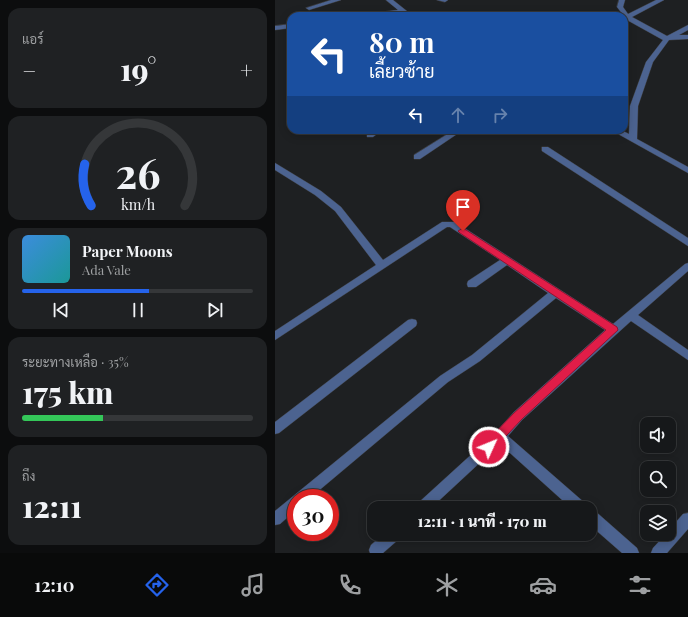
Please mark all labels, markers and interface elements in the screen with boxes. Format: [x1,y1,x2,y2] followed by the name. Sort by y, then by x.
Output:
[369,23,435,60] text: 80 m
[303,28,355,80] icon: left
[22,30,43,47] text: แอร์
[120,49,156,89] text: 19°
[22,55,36,85] text: −
[240,55,253,85] text: +
[369,59,435,83] text: เลี้ยวซ้าย
[405,104,427,126] icon: left
[447,104,469,126] icon: ahead
[489,104,511,126] icon: right
[115,144,160,199] text: 26
[446,190,480,231] pin
[120,195,155,214] text: km/h
[452,196,474,218] icon: arrive
[82,241,173,261] text: Paper Moons
[82,261,131,278] text: Ada Vale
[50,299,72,321] icon: previous
[127,299,149,321] icon: pause
[204,299,226,321] icon: next
[22,353,129,370] text: ระยะทางเหลือ · 35%
[22,372,113,412] text: 175 km
[640,417,676,541] map controls
[640,417,676,453] button: sound
[468,426,510,468] position arrow
[640,461,676,497] button: search
[22,467,35,484] text: ถึง
[22,486,82,526] text: 12:11
[287,489,339,541] speed limit sign: 30
[640,505,676,541] button: layers
[417,511,547,531] text: 12:11 · 1 นาที · 170 m
[143,571,171,599] icon: directions
[239,571,267,599] icon: music
[336,571,364,599] icon: phone
[433,571,461,599] icon: climate
[529,571,557,599] icon: car
[626,571,654,599] icon: filters
[34,573,74,597] text: 12:10

